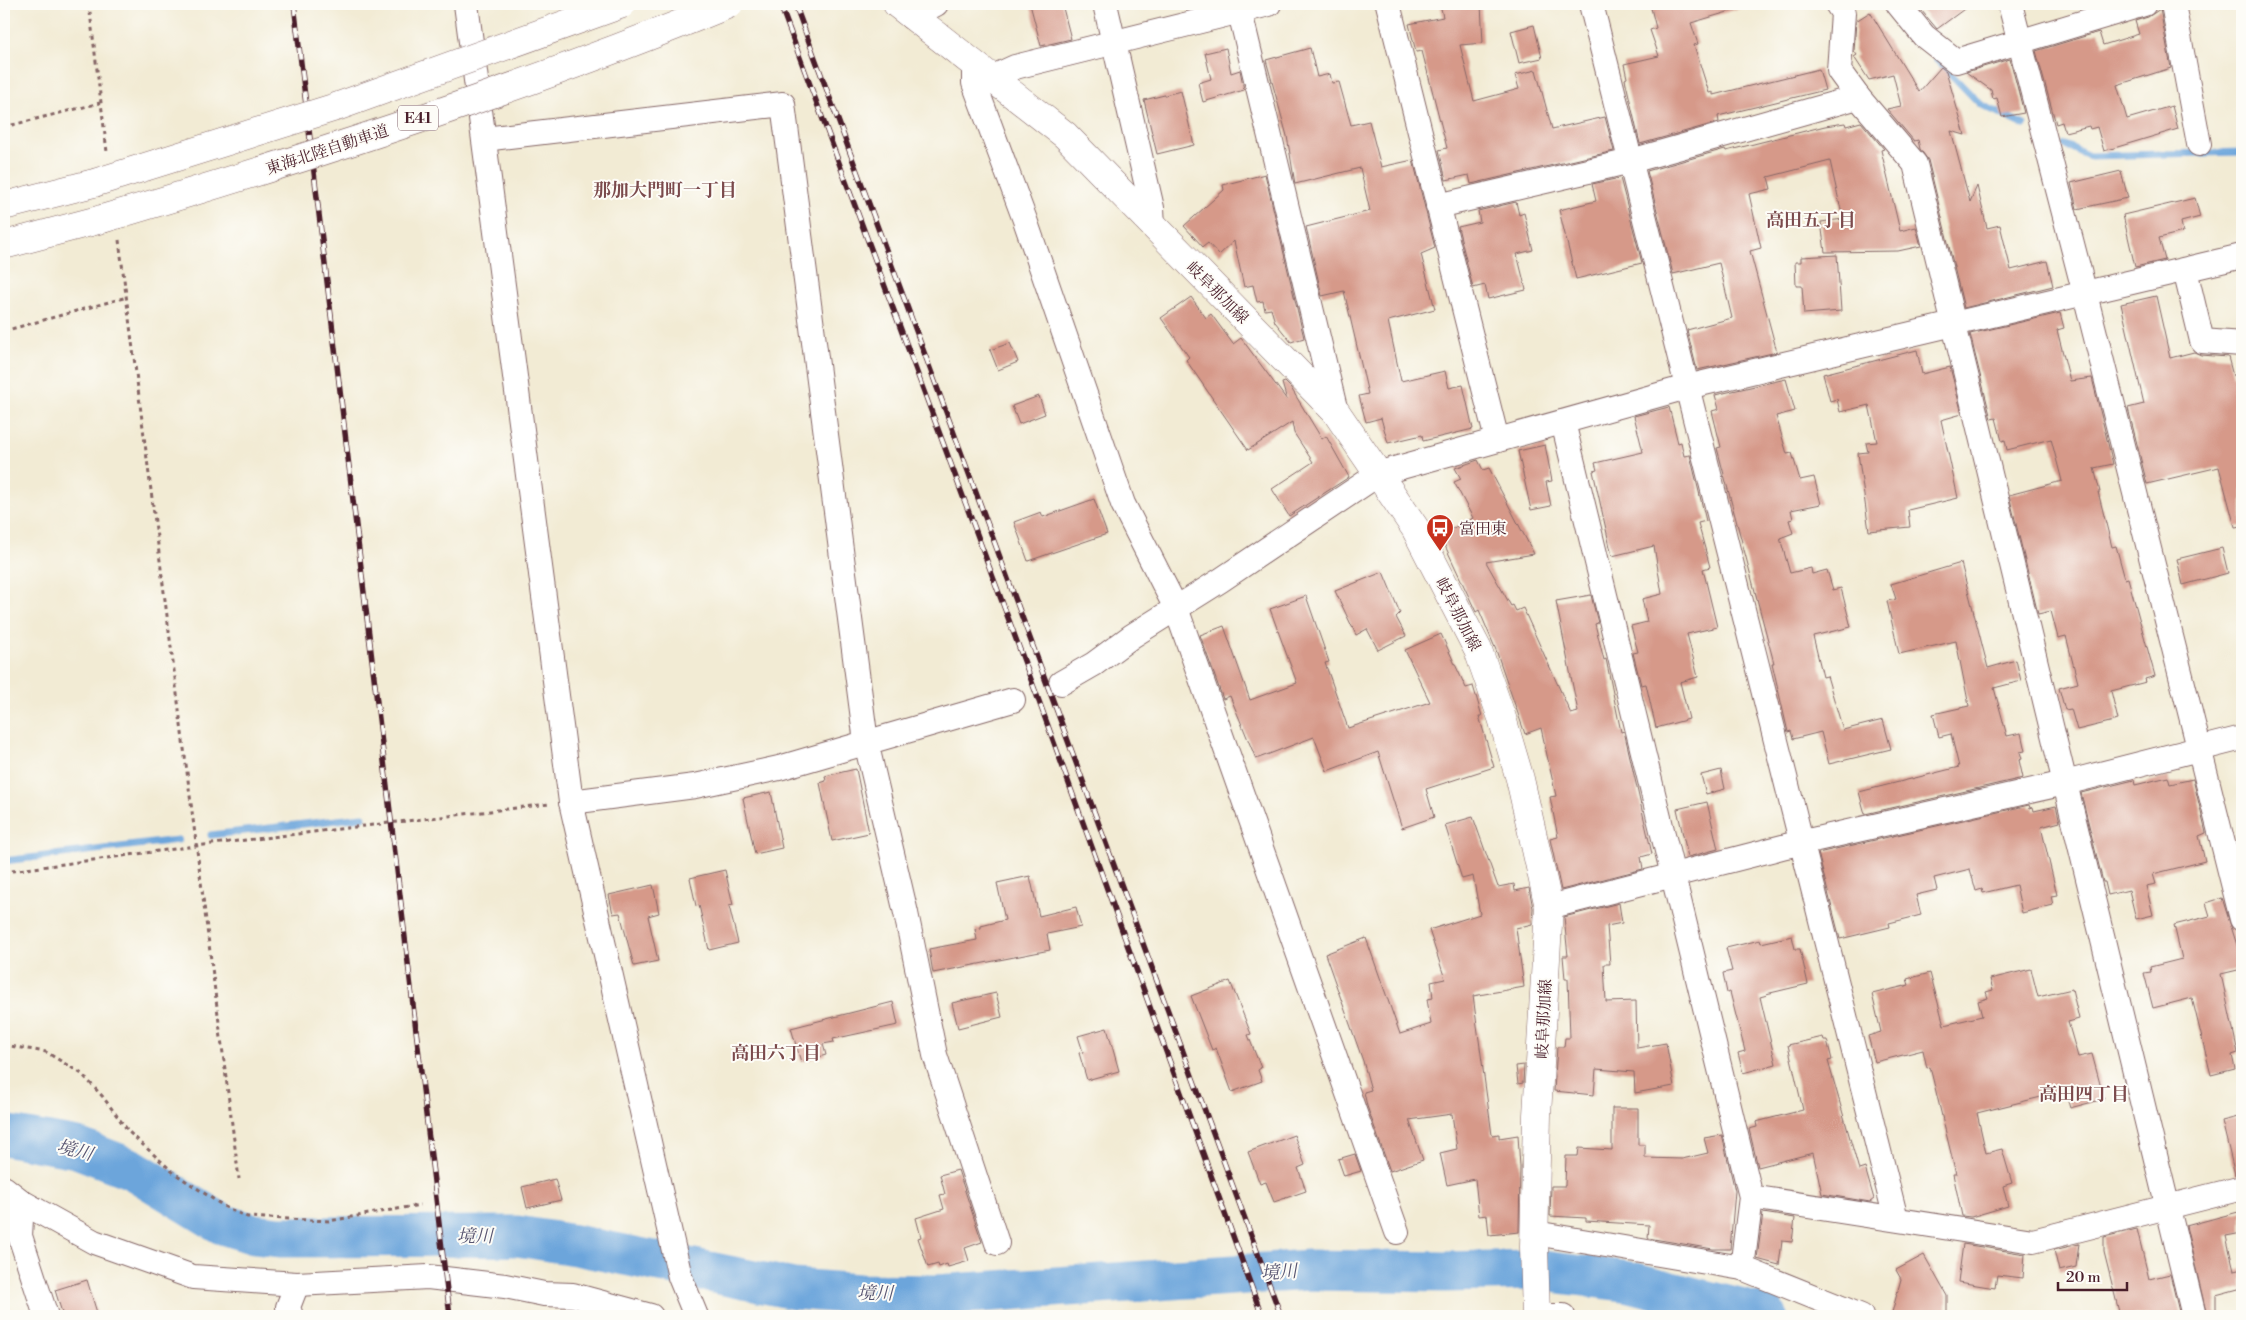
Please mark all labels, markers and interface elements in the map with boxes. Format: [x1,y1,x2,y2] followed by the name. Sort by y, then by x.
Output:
[398,106,438,130] road number: E41
[263,121,391,179] street label: 東海北陸自動車道
[593,179,737,202] district label: 那加大門町一丁目
[1766,209,1856,232] district label: 高田五丁目
[1182,257,1253,328] street label: 岐阜那加線
[1425,513,1455,552] bus stop icon: 富田東
[1459,519,1507,539] place label: 富田東
[1431,574,1485,655] street label: 岐阜那加線
[1532,979,1556,1060] street label: 岐阜那加線
[731,1042,821,1065] district label: 高田六丁目
[2039,1083,2129,1106] district label: 高田四丁目
[55,1135,97,1167] water label: 境川
[457,1225,495,1248] water label: 境川
[1260,1260,1300,1285] water label: 境川
[2058,1260,2127,1292] scale bar
[2066,1268,2101,1287] text: 20 m
[857,1282,895,1305] water label: 境川

